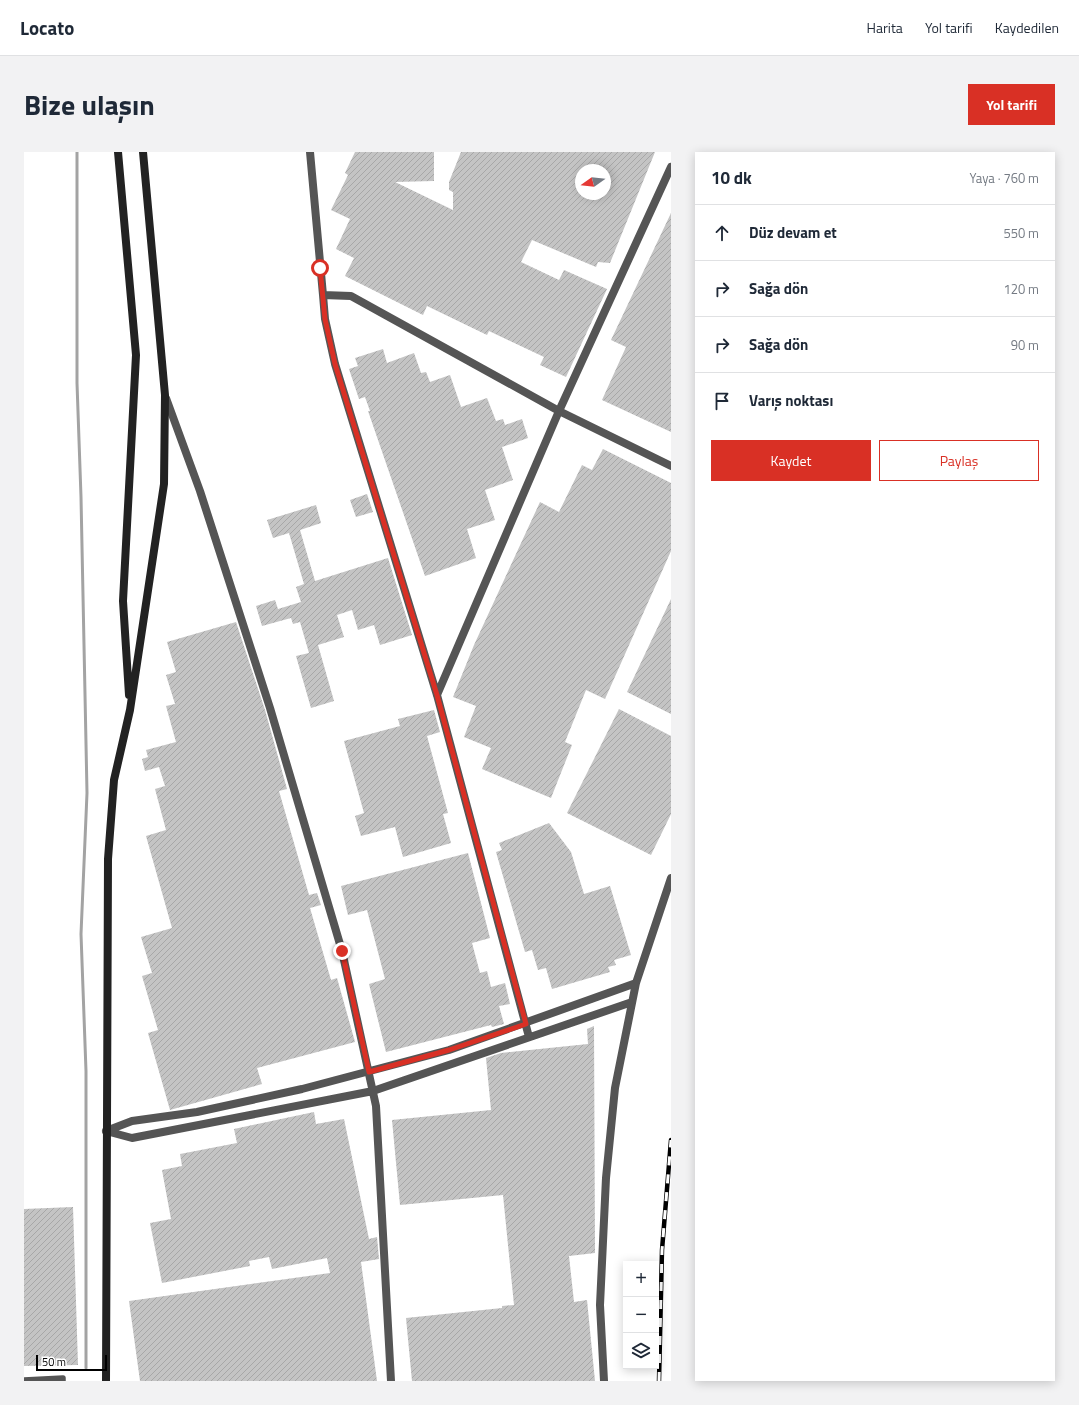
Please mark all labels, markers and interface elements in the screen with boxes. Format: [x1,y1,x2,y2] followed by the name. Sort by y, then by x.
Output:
[20,13,74,42] text: Locato
[867,17,903,38] text: Harita
[925,17,973,38] text: Yol tarifi
[995,17,1059,38] text: Kaydedilen
[24,83,155,126] text: Bize ulaşın
[968,84,1055,125] button: Yol tarifi
[575,164,611,200] north arrow
[711,165,752,191] text: 10 dk
[970,168,1039,188] text: Yaya · 760 m
[749,221,837,244] text: Düz devam et
[711,222,733,244] icon: ahead
[1003,223,1039,243] text: 550 m
[311,259,329,277] route start
[749,277,808,300] text: Sağa dön
[711,278,733,300] icon: right
[1003,279,1039,299] text: 120 m
[749,333,808,356] text: Sağa dön
[711,334,733,356] icon: right
[1011,335,1039,355] text: 90 m
[749,389,833,412] text: Varış noktası
[711,390,733,412] icon: arrive
[711,440,871,481] button: Kaydet
[879,440,1039,481] button: Paylaş
[333,942,351,960] route end
[623,1261,659,1369] map controls
[623,1261,659,1297] button: +
[623,1297,659,1333] button: −
[623,1333,659,1369] button: layers
[36,1353,107,1372] scale bar
[42,1354,66,1370] text: 50 m

